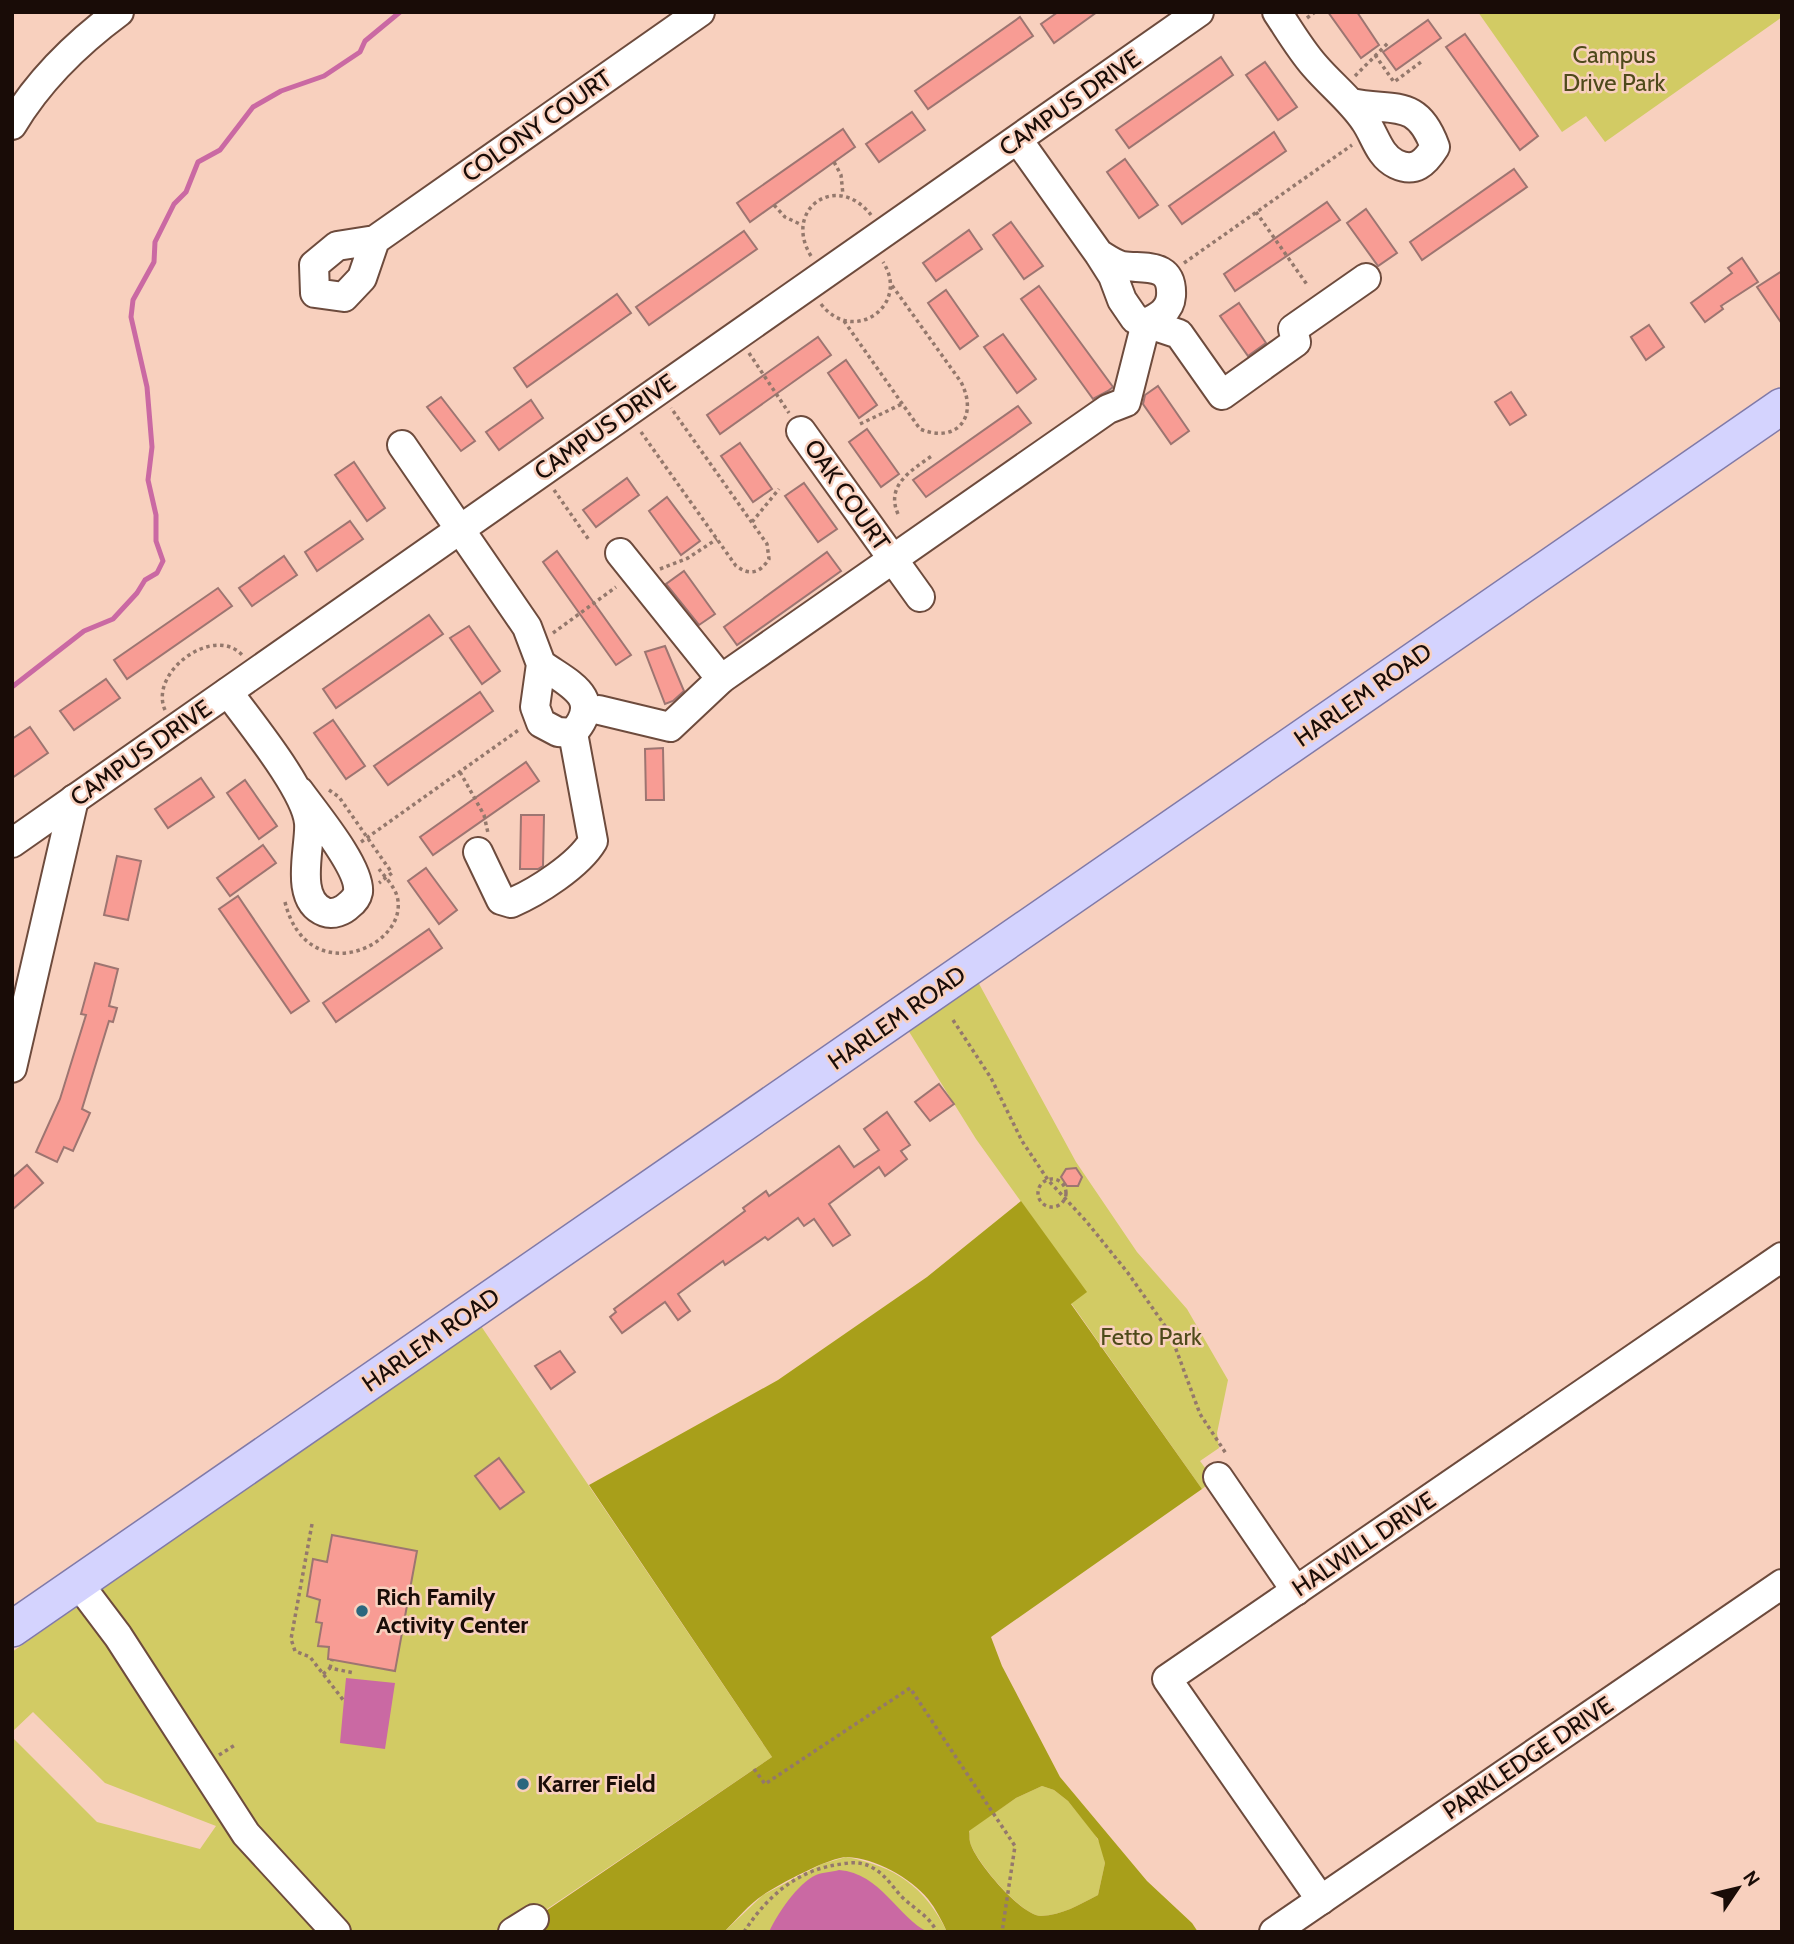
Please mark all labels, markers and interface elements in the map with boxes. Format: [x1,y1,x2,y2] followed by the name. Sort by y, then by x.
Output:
[1563,40,1665,97] park label: Campus Drive Park
[994,43,1146,162] street label: CAMPUS DRIVE
[456,63,617,188] street label: COLONY COURT
[529,367,681,486] street label: CAMPUS DRIVE
[798,433,896,556] street label: OAK COURT
[1288,636,1437,753] street label: HARLEM ROAD
[65,693,217,812] street label: CAMPUS DRIVE
[822,959,971,1076] street label: HARLEM ROAD
[356,1281,505,1398] street label: HARLEM ROAD
[1100,1322,1202,1351] park label: Fetto Park
[1286,1485,1441,1602] street label: HALWILL DRIVE
[376,1582,528,1639] place label: Rich Family Activity Center
[354,1603,370,1619] marker: Rich Family Activity Center
[1437,1690,1618,1825] street label: PARKLEDGE DRIVE
[537,1769,656,1798] place label: Karrer Field
[515,1776,531,1792] marker: Karrer Field
[1703,1853,1773,1923] north arrow
[1738,1866,1765,1891] text: N

